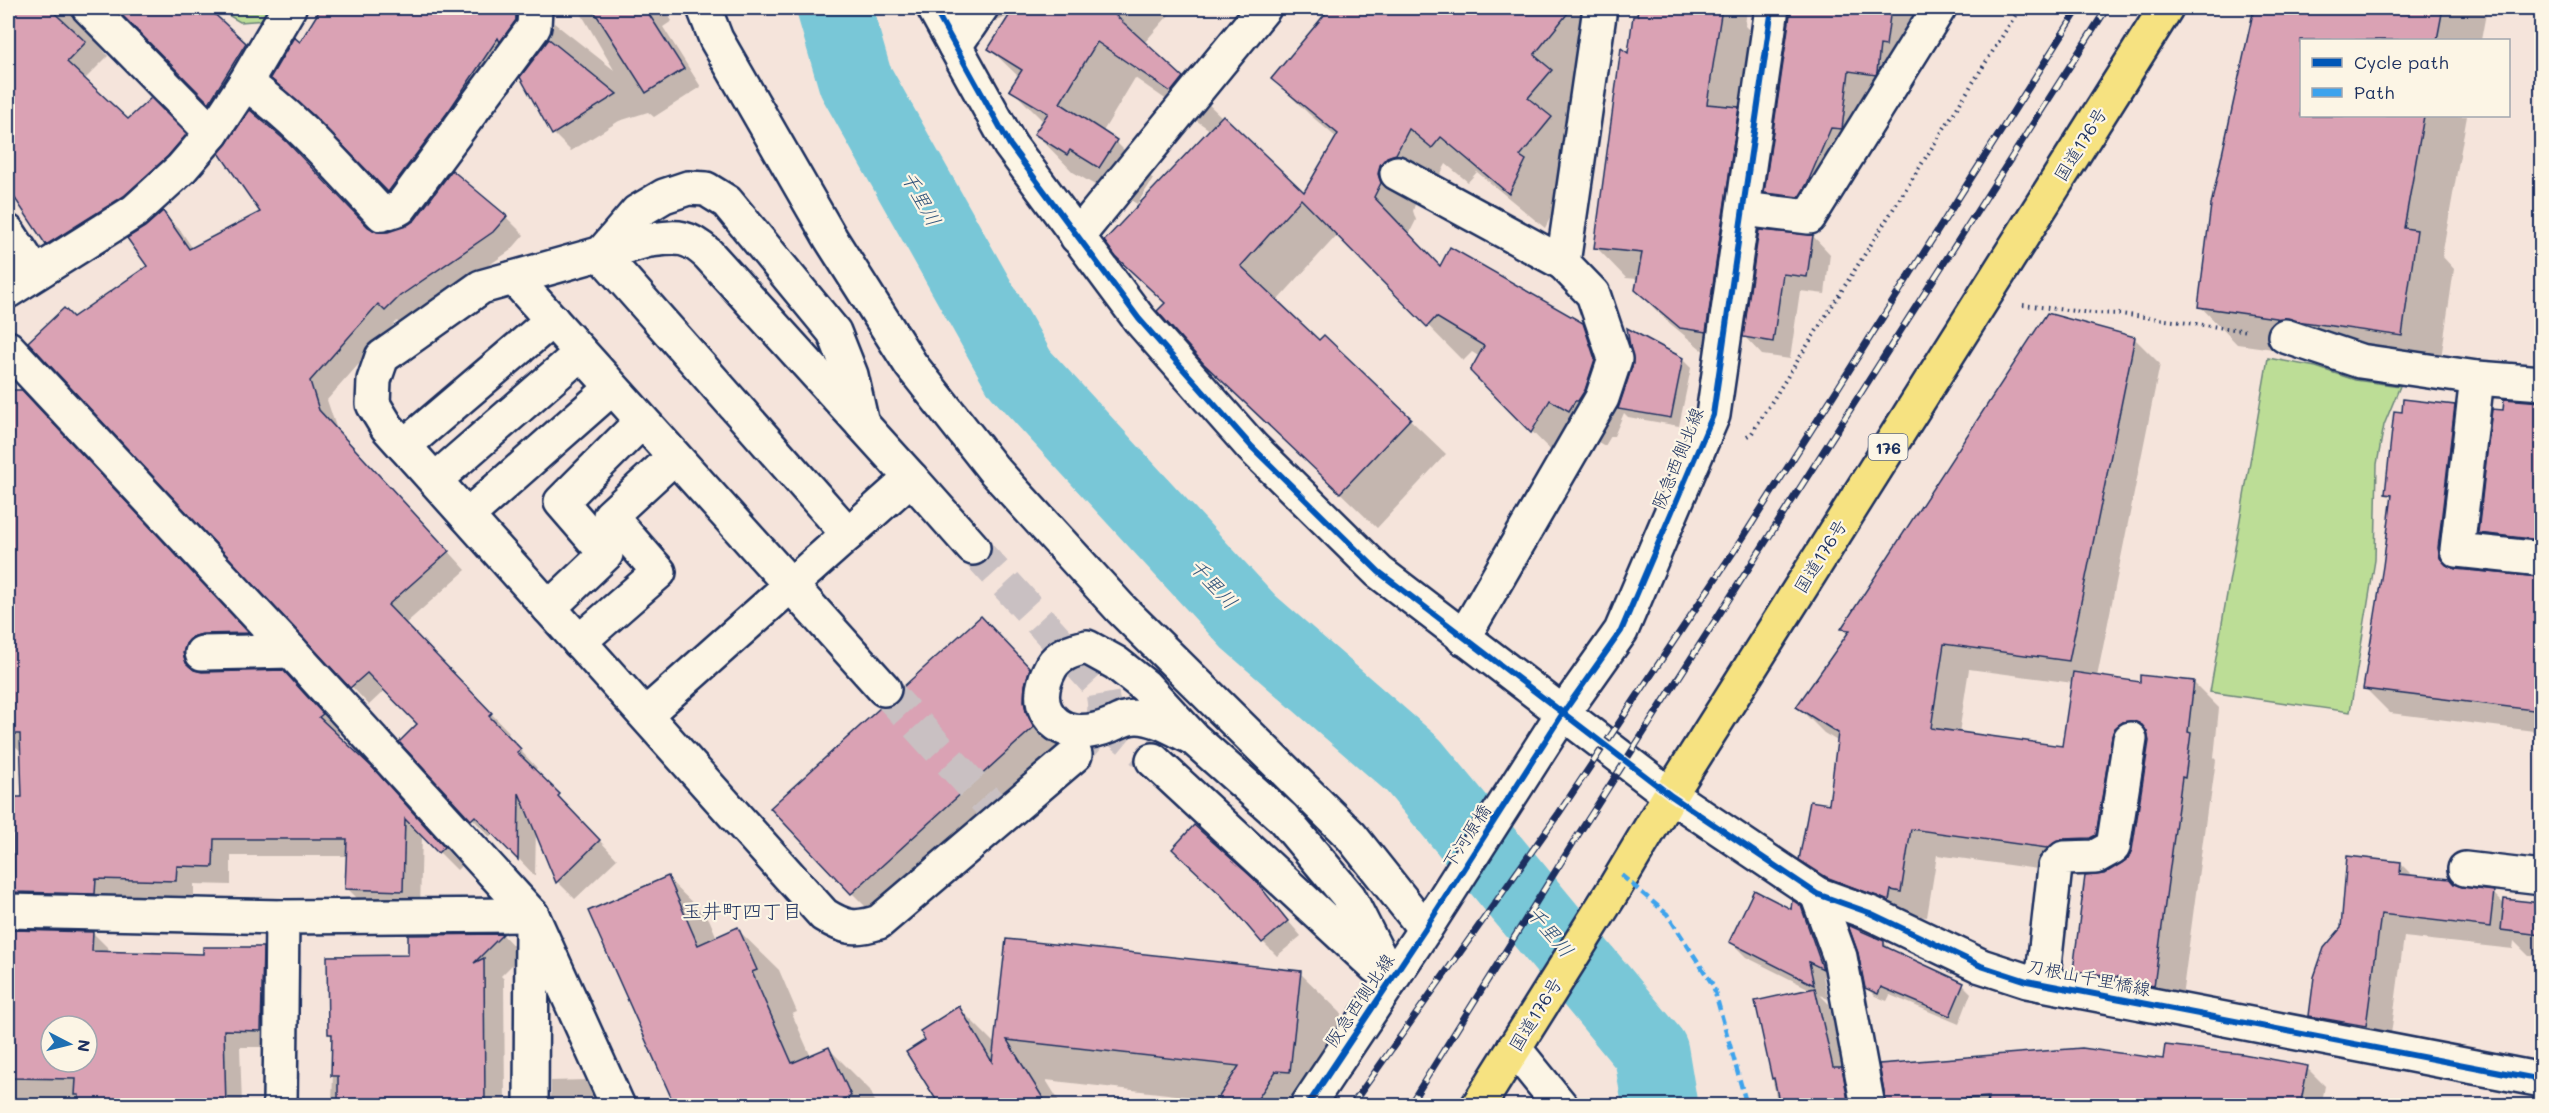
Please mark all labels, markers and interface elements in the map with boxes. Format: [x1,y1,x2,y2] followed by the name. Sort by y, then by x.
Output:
[2300,39,2510,117] legend
[2354,50,2449,74] text: Cycle path
[2354,80,2394,104] text: Path
[2048,102,2112,186] street label: 国道176号
[896,165,948,231] water label: 千里川
[1646,403,1708,513] street label: 阪急西側北線
[1868,434,1908,460] road number: 176
[1788,514,1852,598] street label: 国道176号
[1184,552,1244,614] water label: 千里川
[1436,799,1496,873] street label: 下河原橋
[682,897,802,923] district label: 玉井町四丁目
[1522,900,1580,962] water label: 千里川
[1319,949,1399,1051] street label: 阪急西側北線
[2025,953,2153,1001] street label: 刀根山千里橋線
[1503,972,1567,1056] street label: 国道176号
[39,1014,99,1074] north arrow
[73,1039,96,1053] text: N

